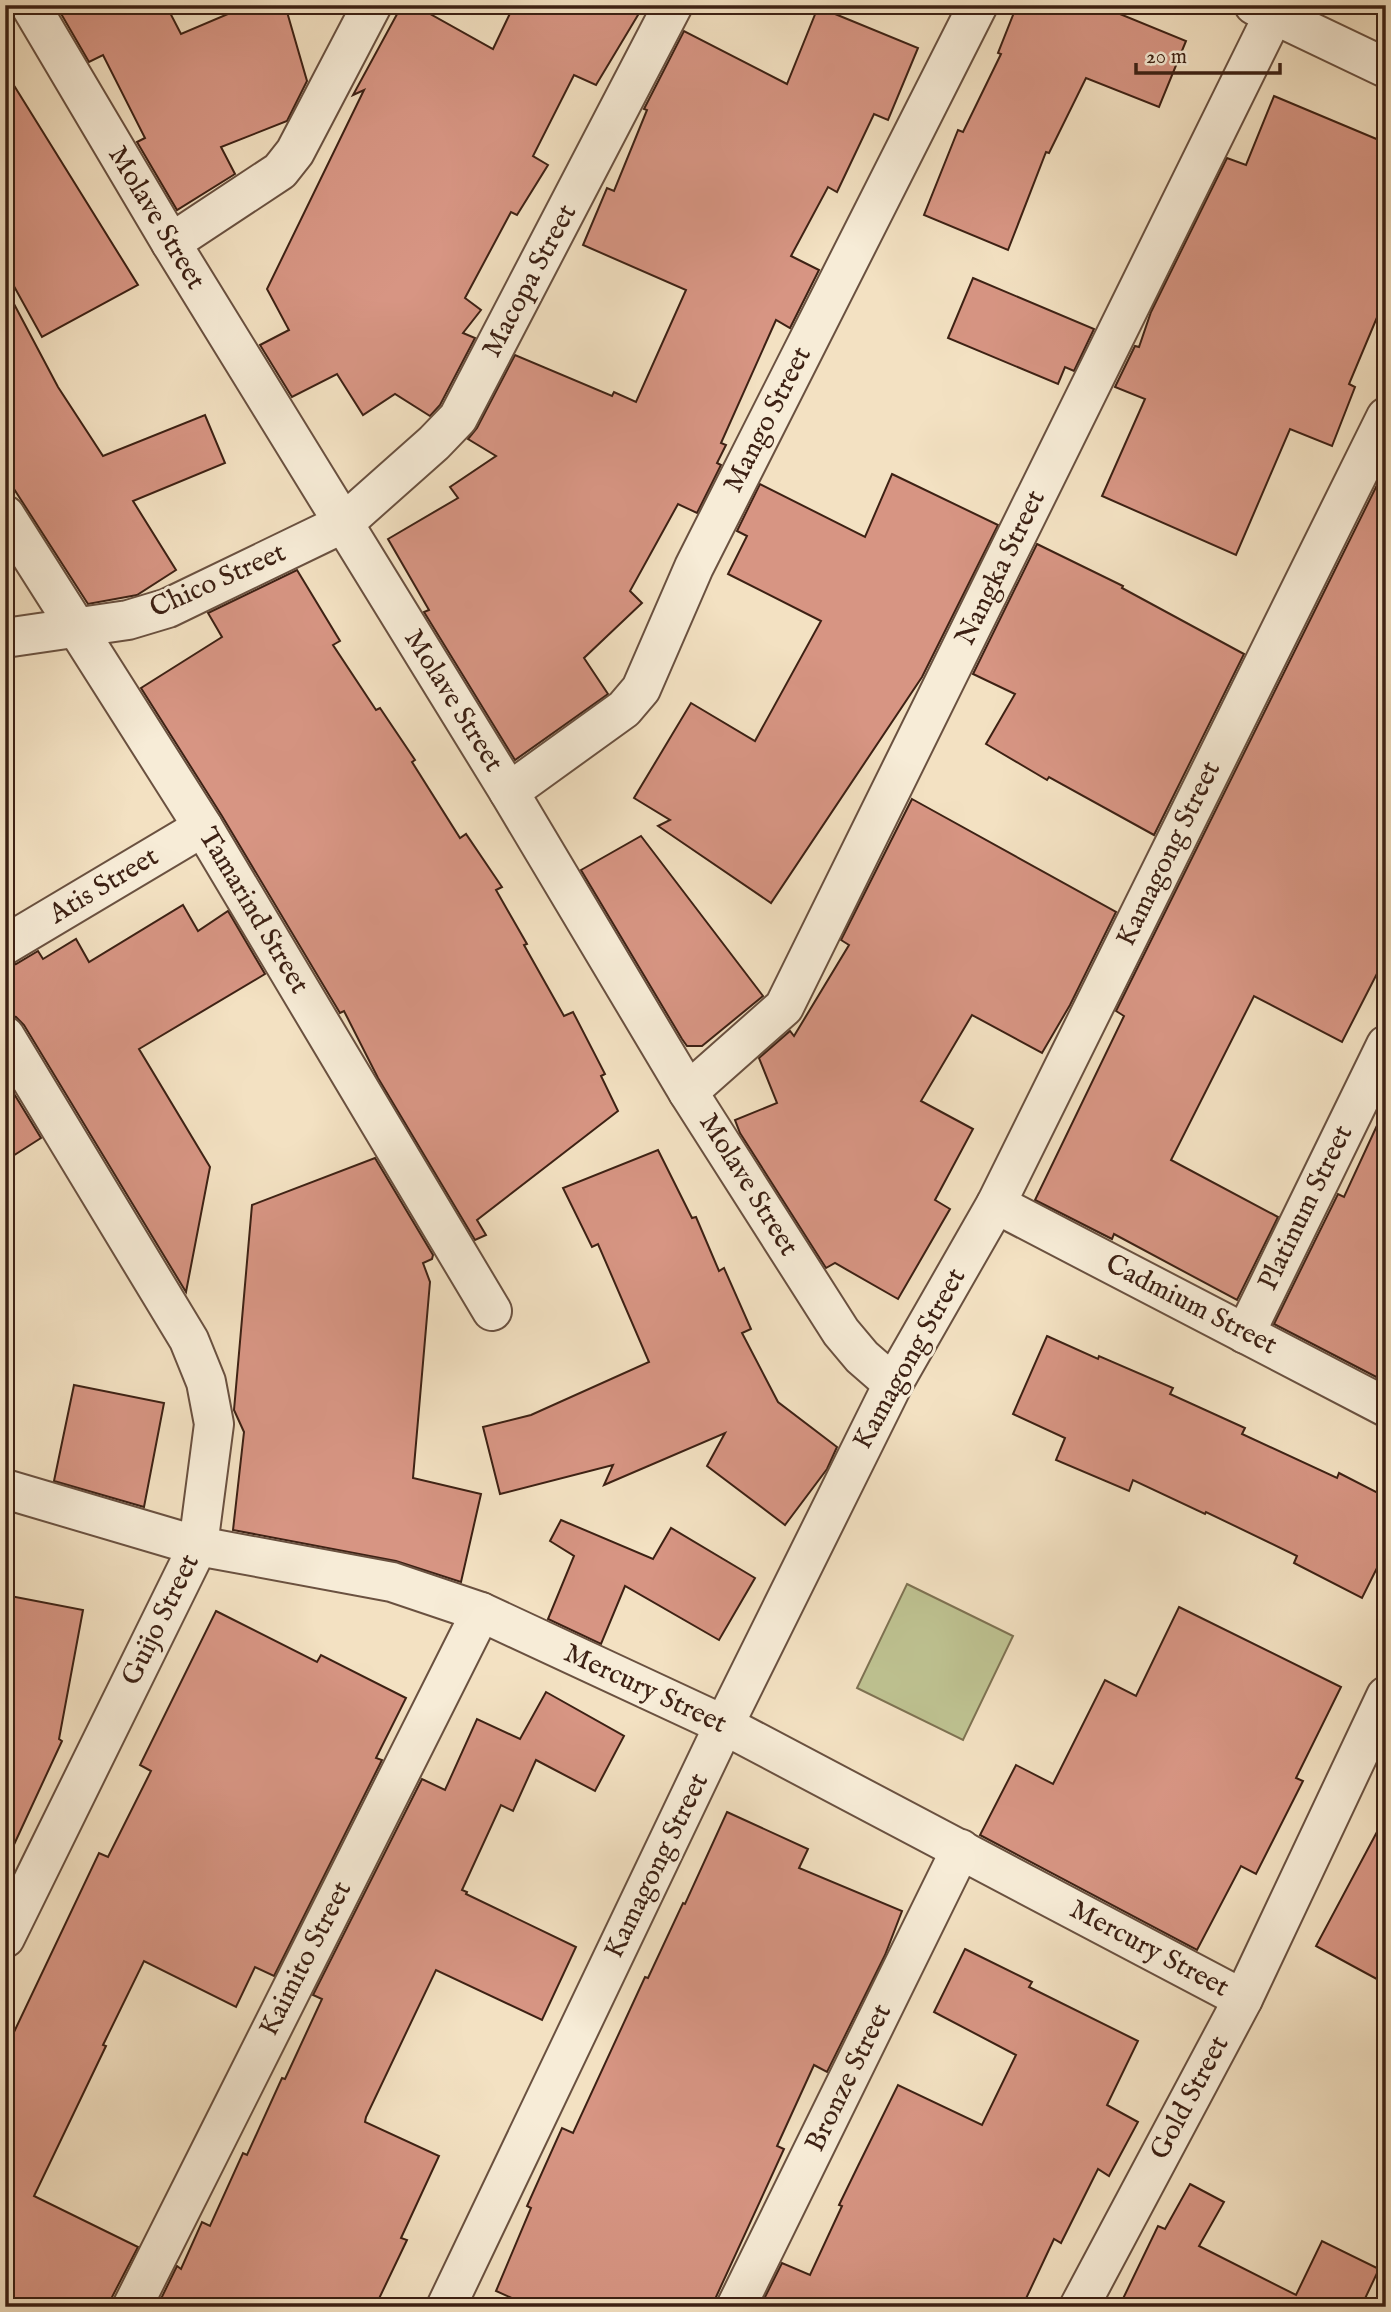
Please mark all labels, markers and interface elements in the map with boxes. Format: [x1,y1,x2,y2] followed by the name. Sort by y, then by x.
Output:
[1136,32,1279,76] scale bar
[1146,44,1187,71] text: 20 m
[99,140,213,296] street label: Molave Street
[475,198,585,364] street label: Macopa Street
[716,341,820,499] street label: Mango Street
[948,484,1054,651] street label: Nangka Street
[145,535,292,626] street label: Chico Street
[395,623,511,779] street label: Molave Street
[1109,755,1229,952] street label: Kamagong Street
[190,822,316,1001] street label: Tamarind Street
[42,840,165,933] street label: Atis Street
[690,1107,806,1263] street label: Molave Street
[1251,1119,1361,1296] street label: Platinum Street
[1099,1247,1283,1363] street label: Cadmium Street
[846,1262,974,1456] street label: Kamagong Street
[114,1548,208,1691] street label: Guijo Street
[558,1636,732,1742] street label: Mercury Street
[597,1767,717,1964] street label: Kamagong Street
[252,1875,360,2042] street label: Kaimito Street
[1063,1892,1235,2006] street label: Mercury Street
[798,1998,900,2158] street label: Bronze Street
[1143,2030,1237,2166] street label: Gold Street

